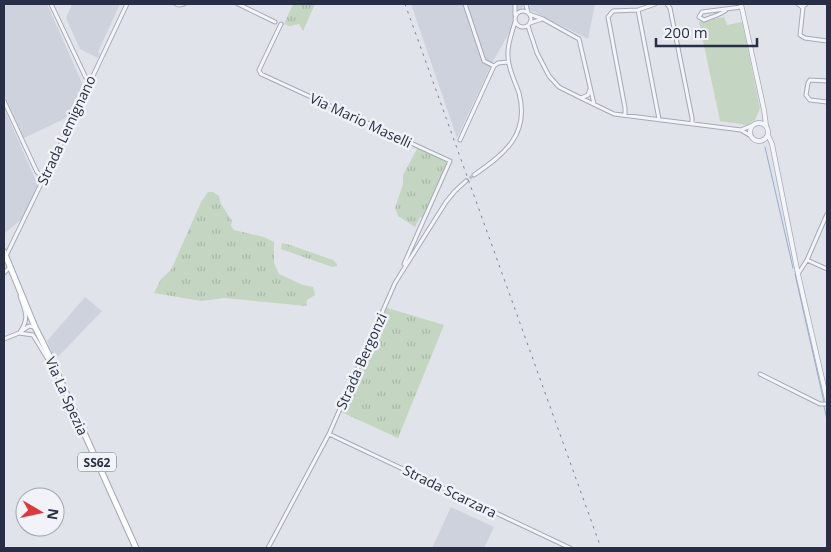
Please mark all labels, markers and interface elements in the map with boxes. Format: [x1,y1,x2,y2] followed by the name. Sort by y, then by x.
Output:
[656,15,757,47] scale bar
[664,22,708,42] text: 200 m
[32,72,100,188] street label: Strada Lemignano
[307,88,415,152] street label: Via Mario Maselli
[331,310,391,412] street label: Strada Bergonzi
[41,354,93,438] street label: Via La Spezia
[78,452,116,472] road number: SS62
[400,460,500,522] street label: Strada Scarzara
[15,487,65,537] north arrow
[43,507,64,521] text: N

